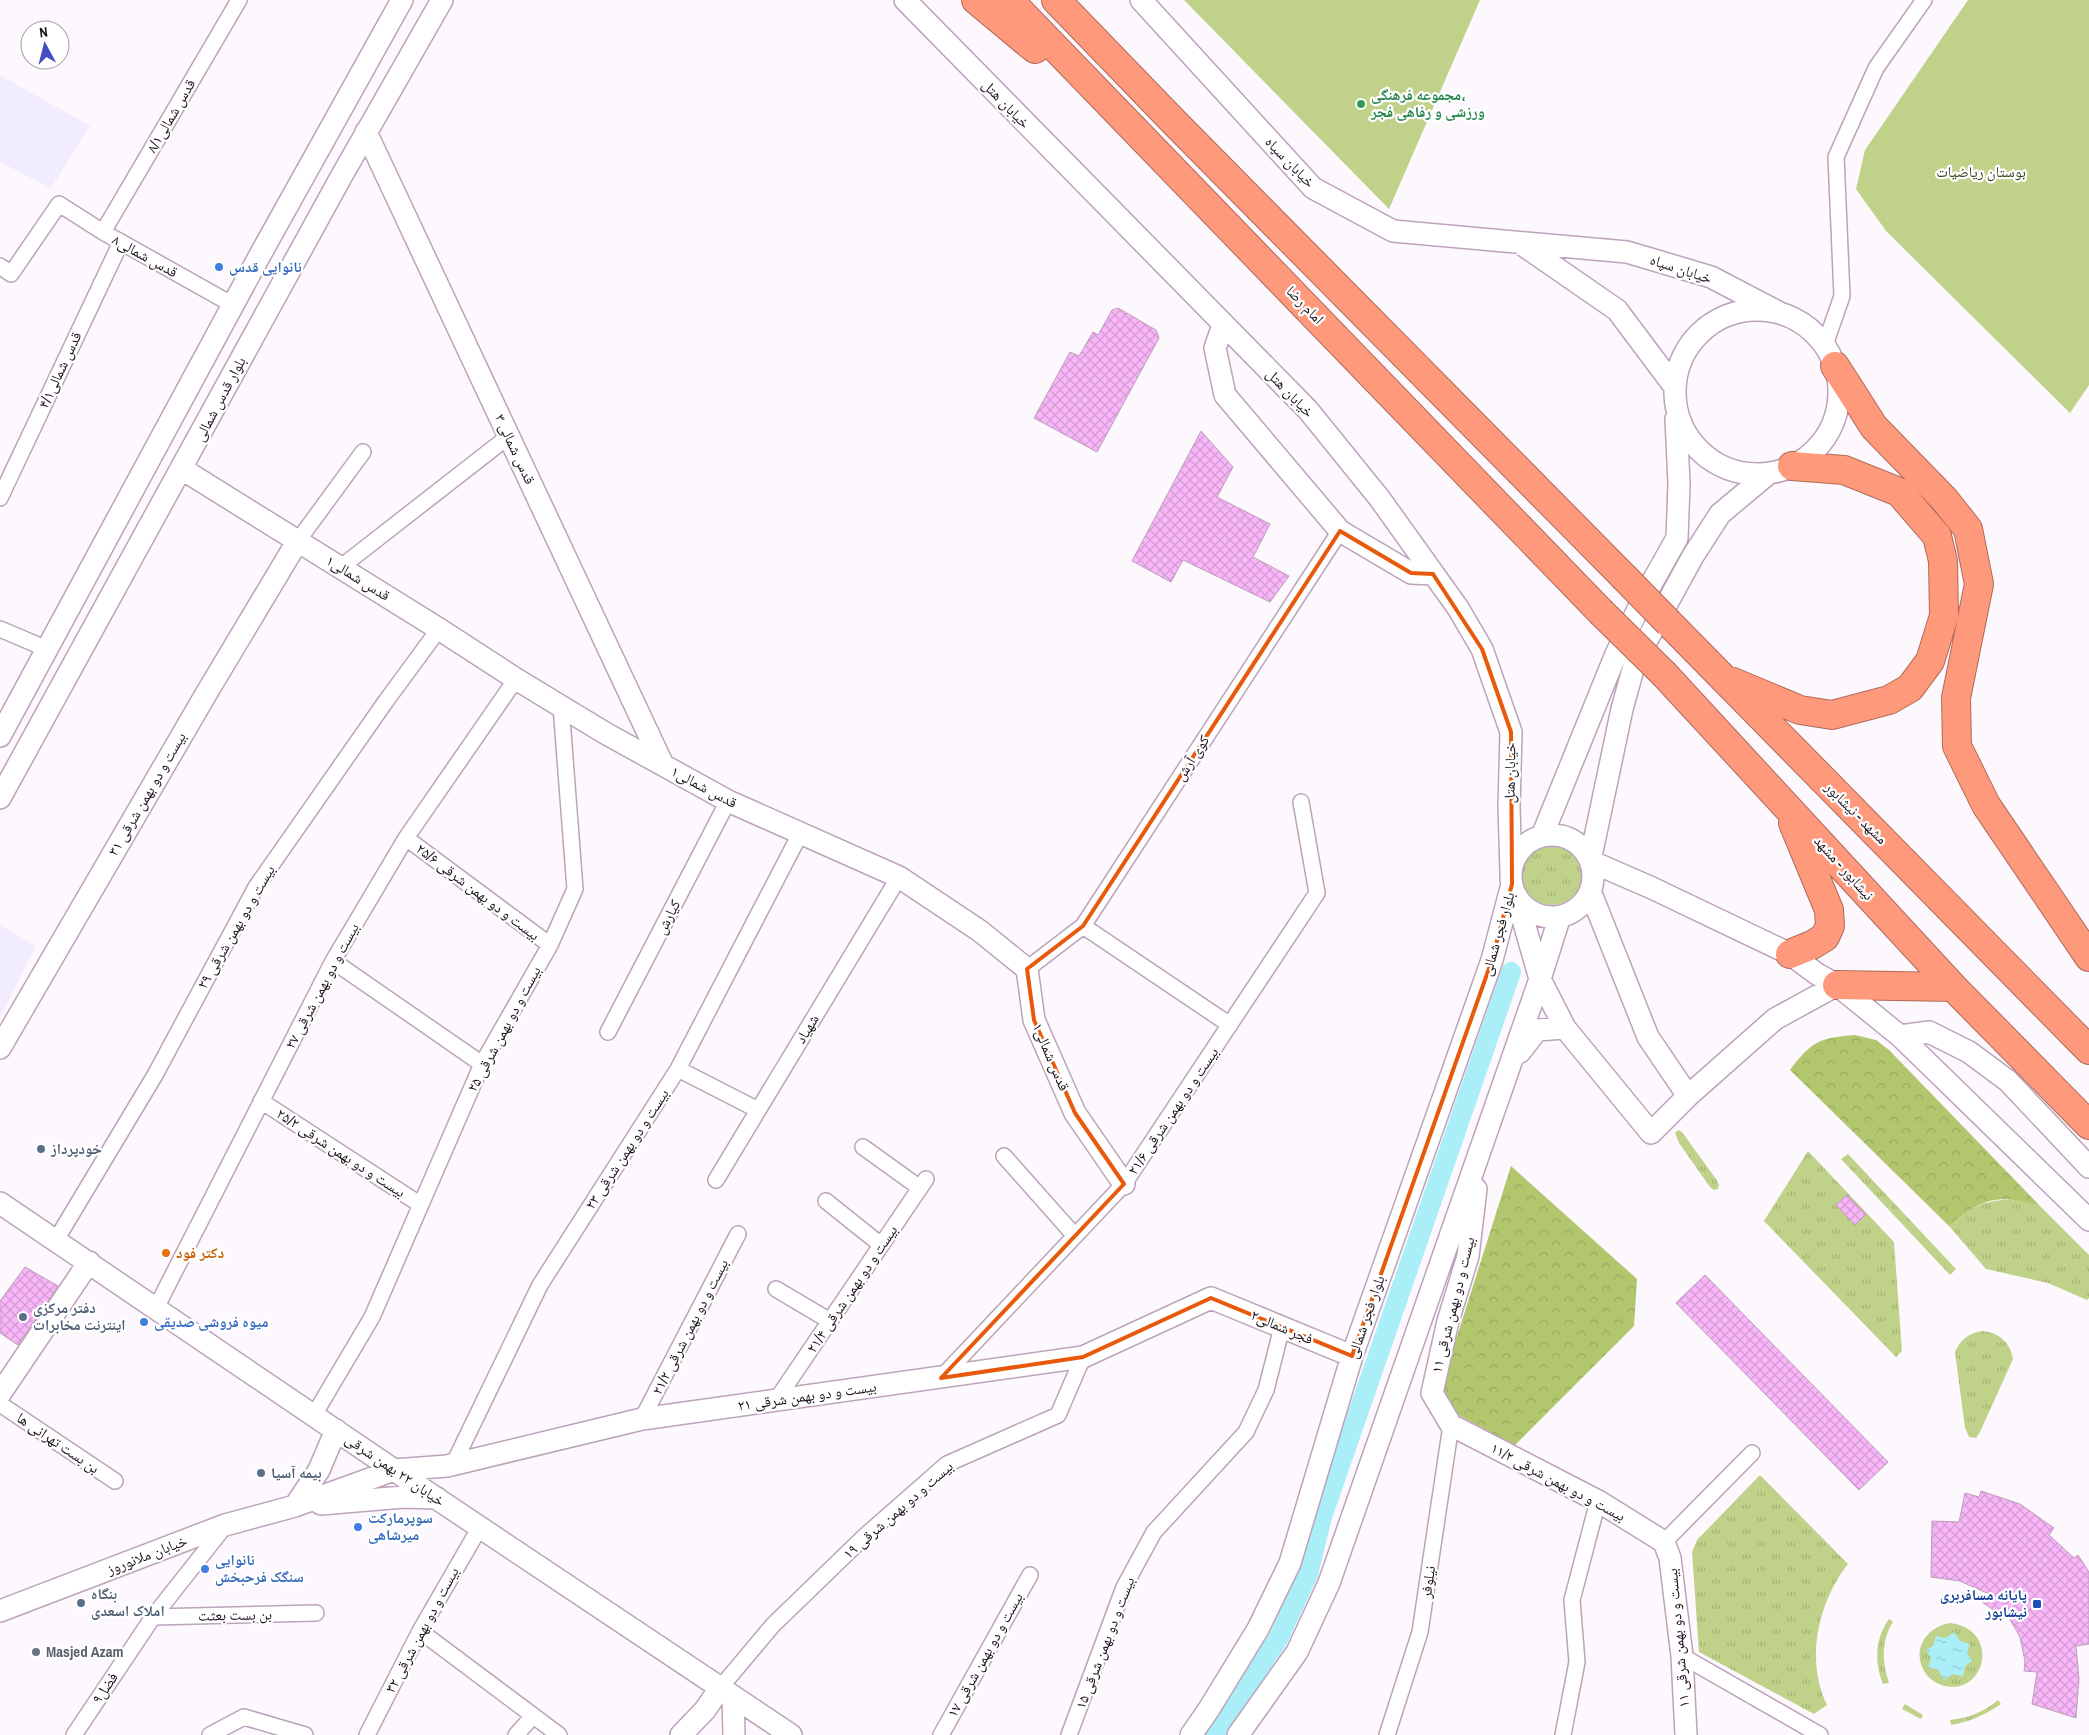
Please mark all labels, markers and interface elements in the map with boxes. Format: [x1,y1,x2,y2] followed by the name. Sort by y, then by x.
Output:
[20,20,70,70] north arrow
[38,23,49,42] text: N
[141,75,200,157] street label: قدس شمالی۸/۱
[978,75,1035,133] street label: خیابان هتل
[1370,84,1485,122] place label: مجموعه فرهنگی، ورزشی و رفاهی فجر
[1355,98,1367,110] marker: مجموعه فرهنگی، ورزشی و رفاهی فجر
[1261,131,1320,192] street label: خیابان سپاه
[1936,161,2026,182] park label: بوستان ریاضیات
[109,229,182,282] street label: قدس شمالی۸
[1647,249,1715,289] street label: خیابان سپاه
[229,256,302,277] place label: نانوایی قدس
[213,261,225,273] marker: نانوایی قدس
[1282,281,1329,329] street label: امام رضا
[33,328,86,412] street label: قدس شمالی۴/۱
[188,353,251,445] street label: بلوار قدس شمالی
[1262,364,1319,422] street label: خیابان هتل
[490,410,541,487] street label: قدس شمالی ۳
[322,550,394,606] street label: قدس شمالی۱
[102,728,191,860] street label: بیست و دو بهمن شرقی ۳۱
[1169,731,1214,785] street label: کوی آرش
[1498,742,1521,804] street label: خیابان هتل
[667,760,741,813] street label: قدس شمالی۱
[1820,776,1892,849] street label: مشهد - نیشابور
[1810,831,1879,905] street label: نیشابور - مشهد
[412,838,545,945] street label: بیست و دو بهمن شرقی ۲۵/۶
[191,861,280,993] street label: بیست و دو بهمن شرقی ۲۹
[1475,889,1520,978] street label: بلوار فجر شمالی
[650,896,685,938] street label: کیارش
[279,919,364,1052] street label: بیست و دو بهمن شرقی ۲۷
[461,962,546,1095] street label: بیست و دو بهمن شرقی ۲۵
[790,1010,824,1047] street label: شهیاد
[1028,1020,1075,1094] street label: قدس شمالی۱
[1122,1043,1223,1179] street label: بیست و دو بهمن شرقی ۲۱/۶
[580,1084,673,1213] street label: بیست و دو بهمن شرقی ۲۳
[273,1103,410,1202] street label: بیست و دو بهمن شرقی ۲۵/۲
[50,1138,102,1159] place label: خودپرداز
[35,1143,47,1155] marker: خودپرداز
[801,1221,902,1357] street label: بیست و دو بهمن شرقی ۲۱/۴
[1425,1234,1480,1375] street label: بیست و دو بهمن شرقی ۱۱
[176,1242,224,1263] place label: دکتر فود
[160,1247,172,1259] marker: دکتر فود
[646,1255,733,1398] street label: بیست و دو بهمن شرقی ۲۱/۲
[1341,1272,1390,1361] street label: بلوار فجر شمالی
[33,1297,126,1335] place label: دفتر مرکزی اینترنت مخابرات
[1248,1304,1317,1349] street label: فجر شمالی۲
[17,1311,29,1323] marker: دفتر مرکزی اینترنت مخابرات
[154,1311,269,1332] place label: میوه فروشی صدیقی
[138,1316,150,1328] marker: میوه فروشی صدیقی
[736,1375,878,1416] street label: بیست و دو بهمن شرقی ۲۱
[13,1407,104,1478] street label: بن بست تهرانی ها
[341,1428,450,1511] street label: خیابان ۲۲ بهمن شرقی
[1487,1437,1629,1526] street label: بیست و دو بهمن شرقی ۱۱/۲
[838,1456,957,1563] street label: بیست و دو بهمن شرقی ۱۹
[271,1462,322,1483] place label: بیمه آسیا
[255,1467,267,1479] marker: بیمه آسیا
[368,1507,433,1545] place label: سوپرمارکت میرشاهی
[352,1521,364,1533] marker: سوپرمارکت میرشاهی
[103,1529,190,1580] street label: خیابان ملانوروز
[215,1549,304,1587] place label: نانوایی سنگک فرحبخش
[199,1563,211,1575] marker: نانوایی سنگک فرحبخش
[379,1563,464,1696] street label: بیست و دو بهمن شرقی ۳۲
[1415,1564,1440,1601] street label: نیلوفر
[1661,1567,1694,1709] street label: بیست و دو بهمن شرقی ۱۱
[1070,1574,1139,1712] street label: بیست و دو بهمن شرقی ۱۵
[91,1583,165,1621] place label: بنگاه املاک اسعدی
[1940,1584,2027,1622] place label: پایانه مسافربری نیشابور
[941,1588,1028,1721] street label: بیست و دو بهمن شرقی ۱۷
[75,1597,87,1609] marker: بنگاه املاک اسعدی
[2031,1598,2043,1610] marker: پایانه مسافربری نیشابور
[198,1603,272,1626] street label: بن بست بعثت
[46,1641,124,1662] place label: Masjed Azam
[30,1646,42,1658] marker: Masjed Azam
[86,1668,123,1708] street label: فضل۹

